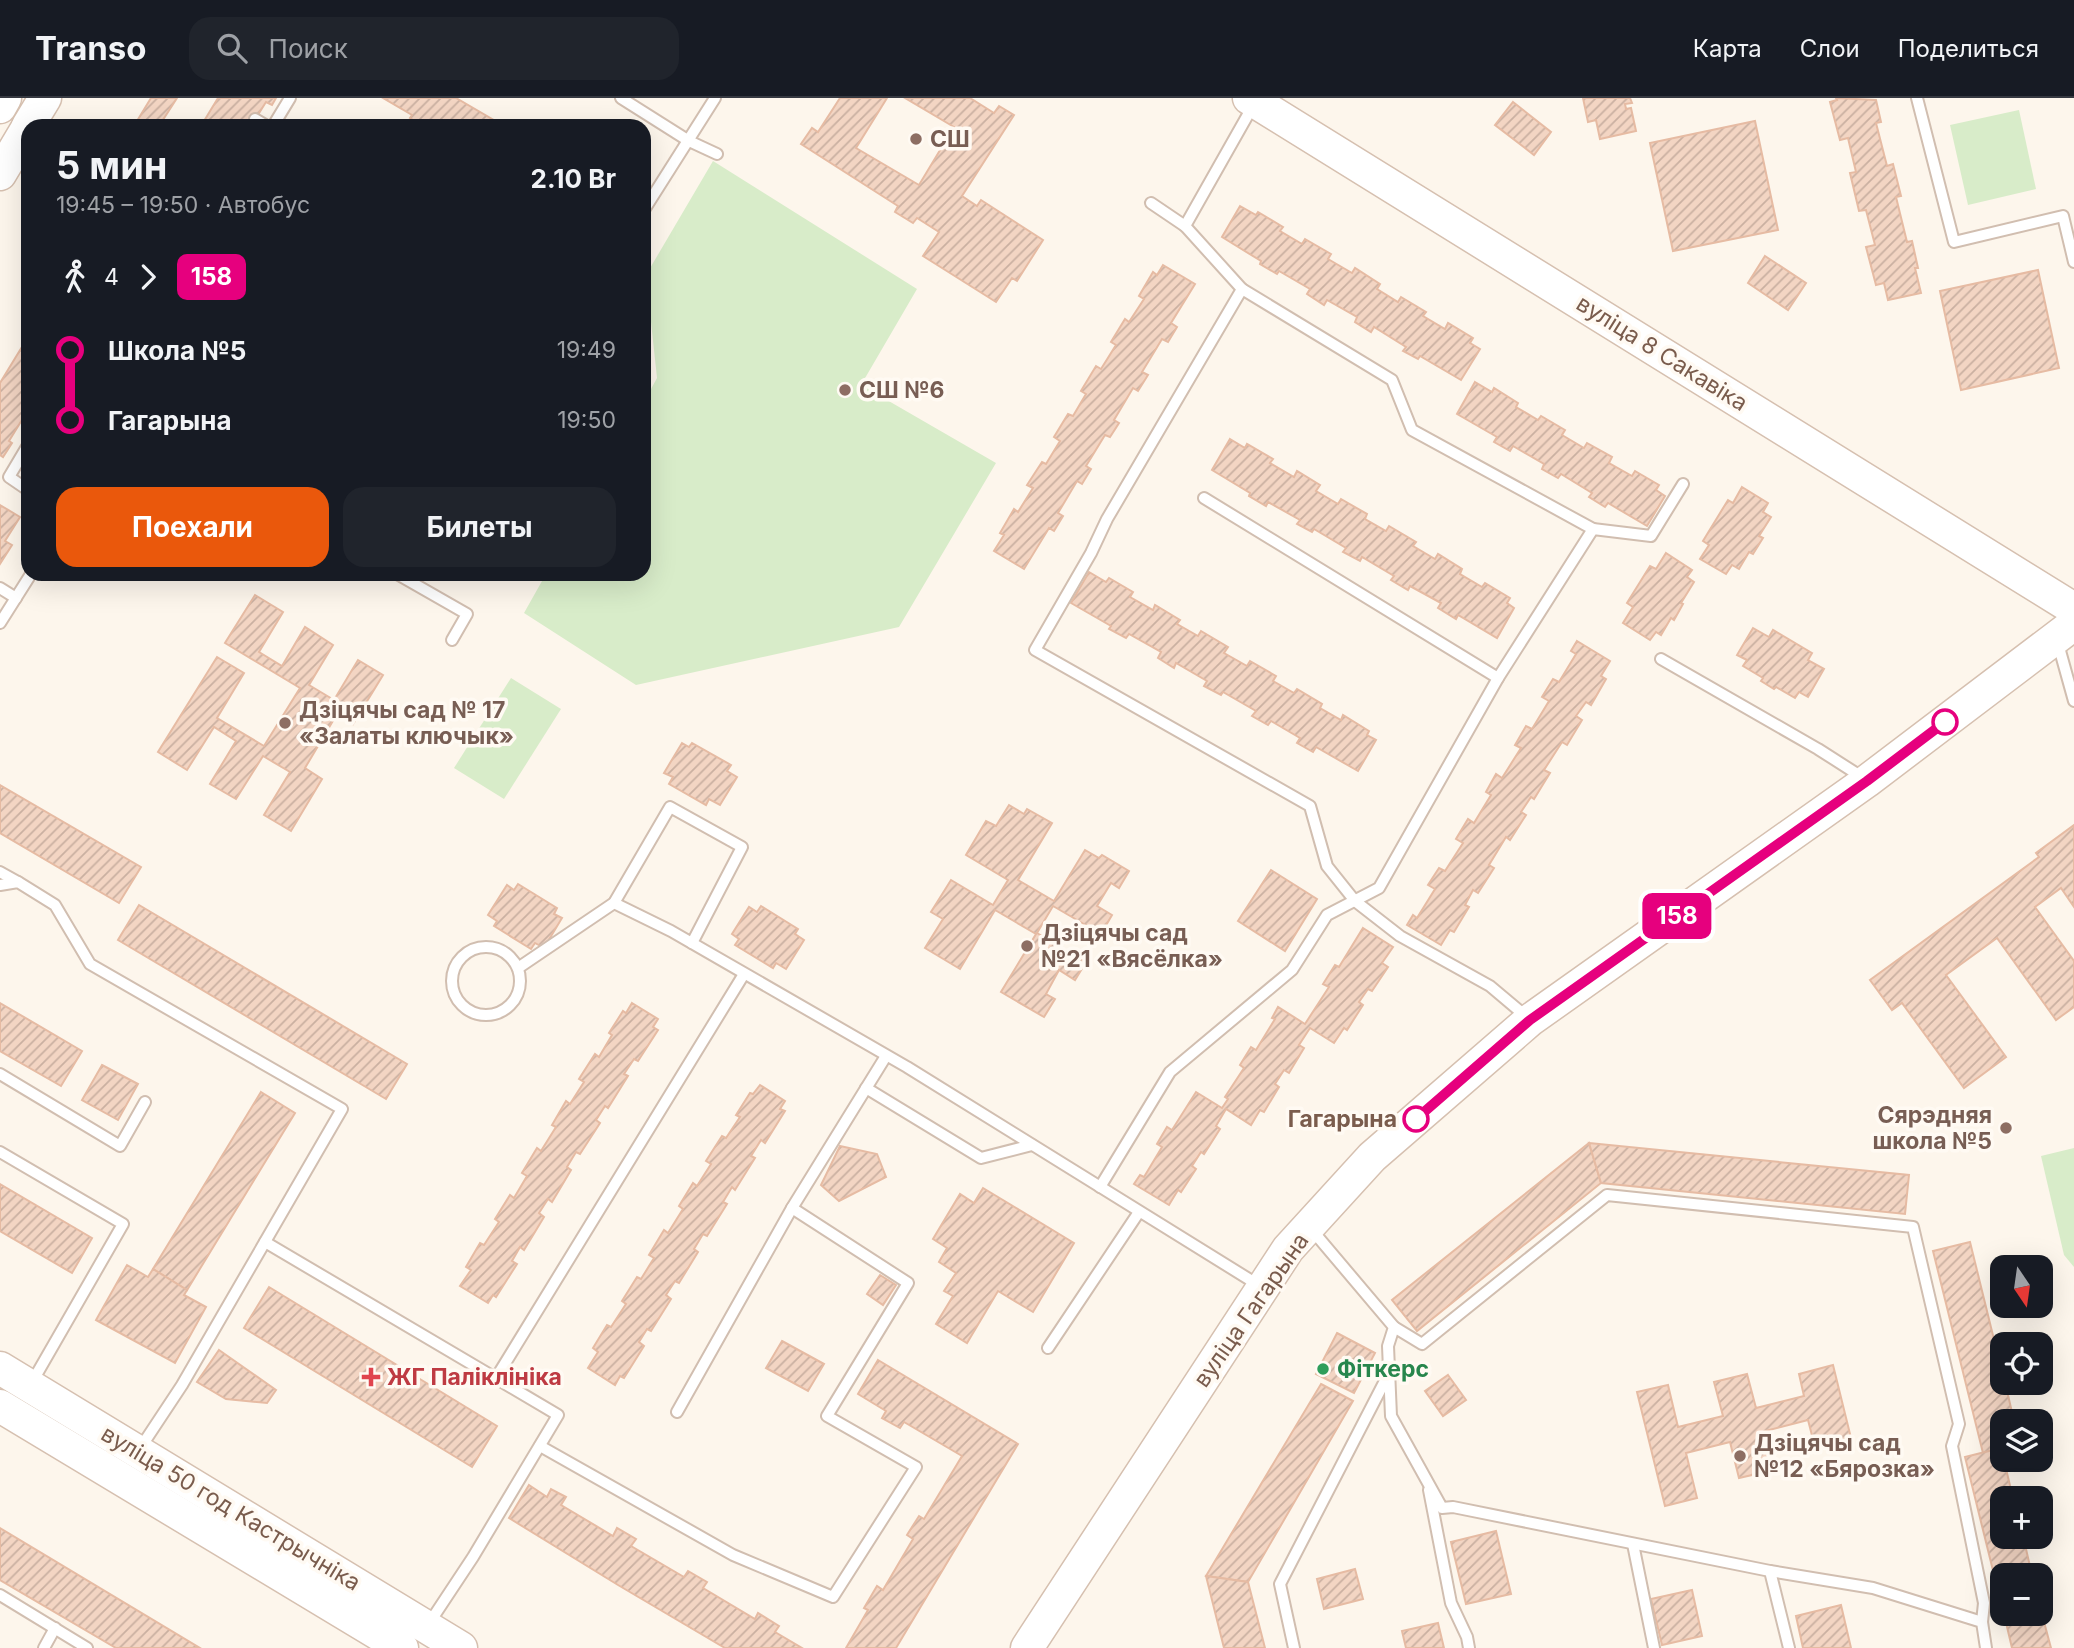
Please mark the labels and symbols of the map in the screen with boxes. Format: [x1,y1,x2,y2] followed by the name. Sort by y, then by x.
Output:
[930,125,970,153] place label: СШ
[908,131,924,147] marker: СШ
[1571,289,1753,417] street label: вуліца 8 Сакавіка
[859,376,945,404] place label: СШ №6
[837,382,853,398] marker: СШ №6
[299,696,514,750] place label: Дзіцячы сад № 17 «Залаты ключык»
[1932,709,1958,735] unlabelled marker
[277,715,293,731] marker: Дзіцячы сад № 17 «Залаты ключык»
[1637,893,1717,939] line badge: 158
[1041,919,1223,973] place label: Дзіцячы сад №21 «Вясёлка»
[1019,938,1035,954] marker: Дзіцячы сад №21 «Вясёлка»
[1872,1101,1992,1155] place label: Сярэдняя школа №5
[1288,1105,1397,1133] place label: Гагарына
[1403,1106,1429,1132] marker: Гагарына
[1998,1120,2014,1136] marker: Сярэдняя школа №5
[1187,1228,1315,1392] street label: вуліца Гагарына
[1990,1255,2053,1318] north arrow
[1337,1355,1429,1383] place label: Фіткерс
[1315,1361,1331,1377] marker: Фіткерс
[387,1363,562,1391] place label: ЖГ Паліклініка
[361,1367,381,1387] marker: ЖГ Паліклініка
[96,1419,366,1597] street label: вуліца 50 год Кастрычніка
[1754,1429,1935,1483] place label: Дзіцячы сад №12 «Бярозка»
[1732,1448,1748,1464] marker: Дзіцячы сад №12 «Бярозка»

